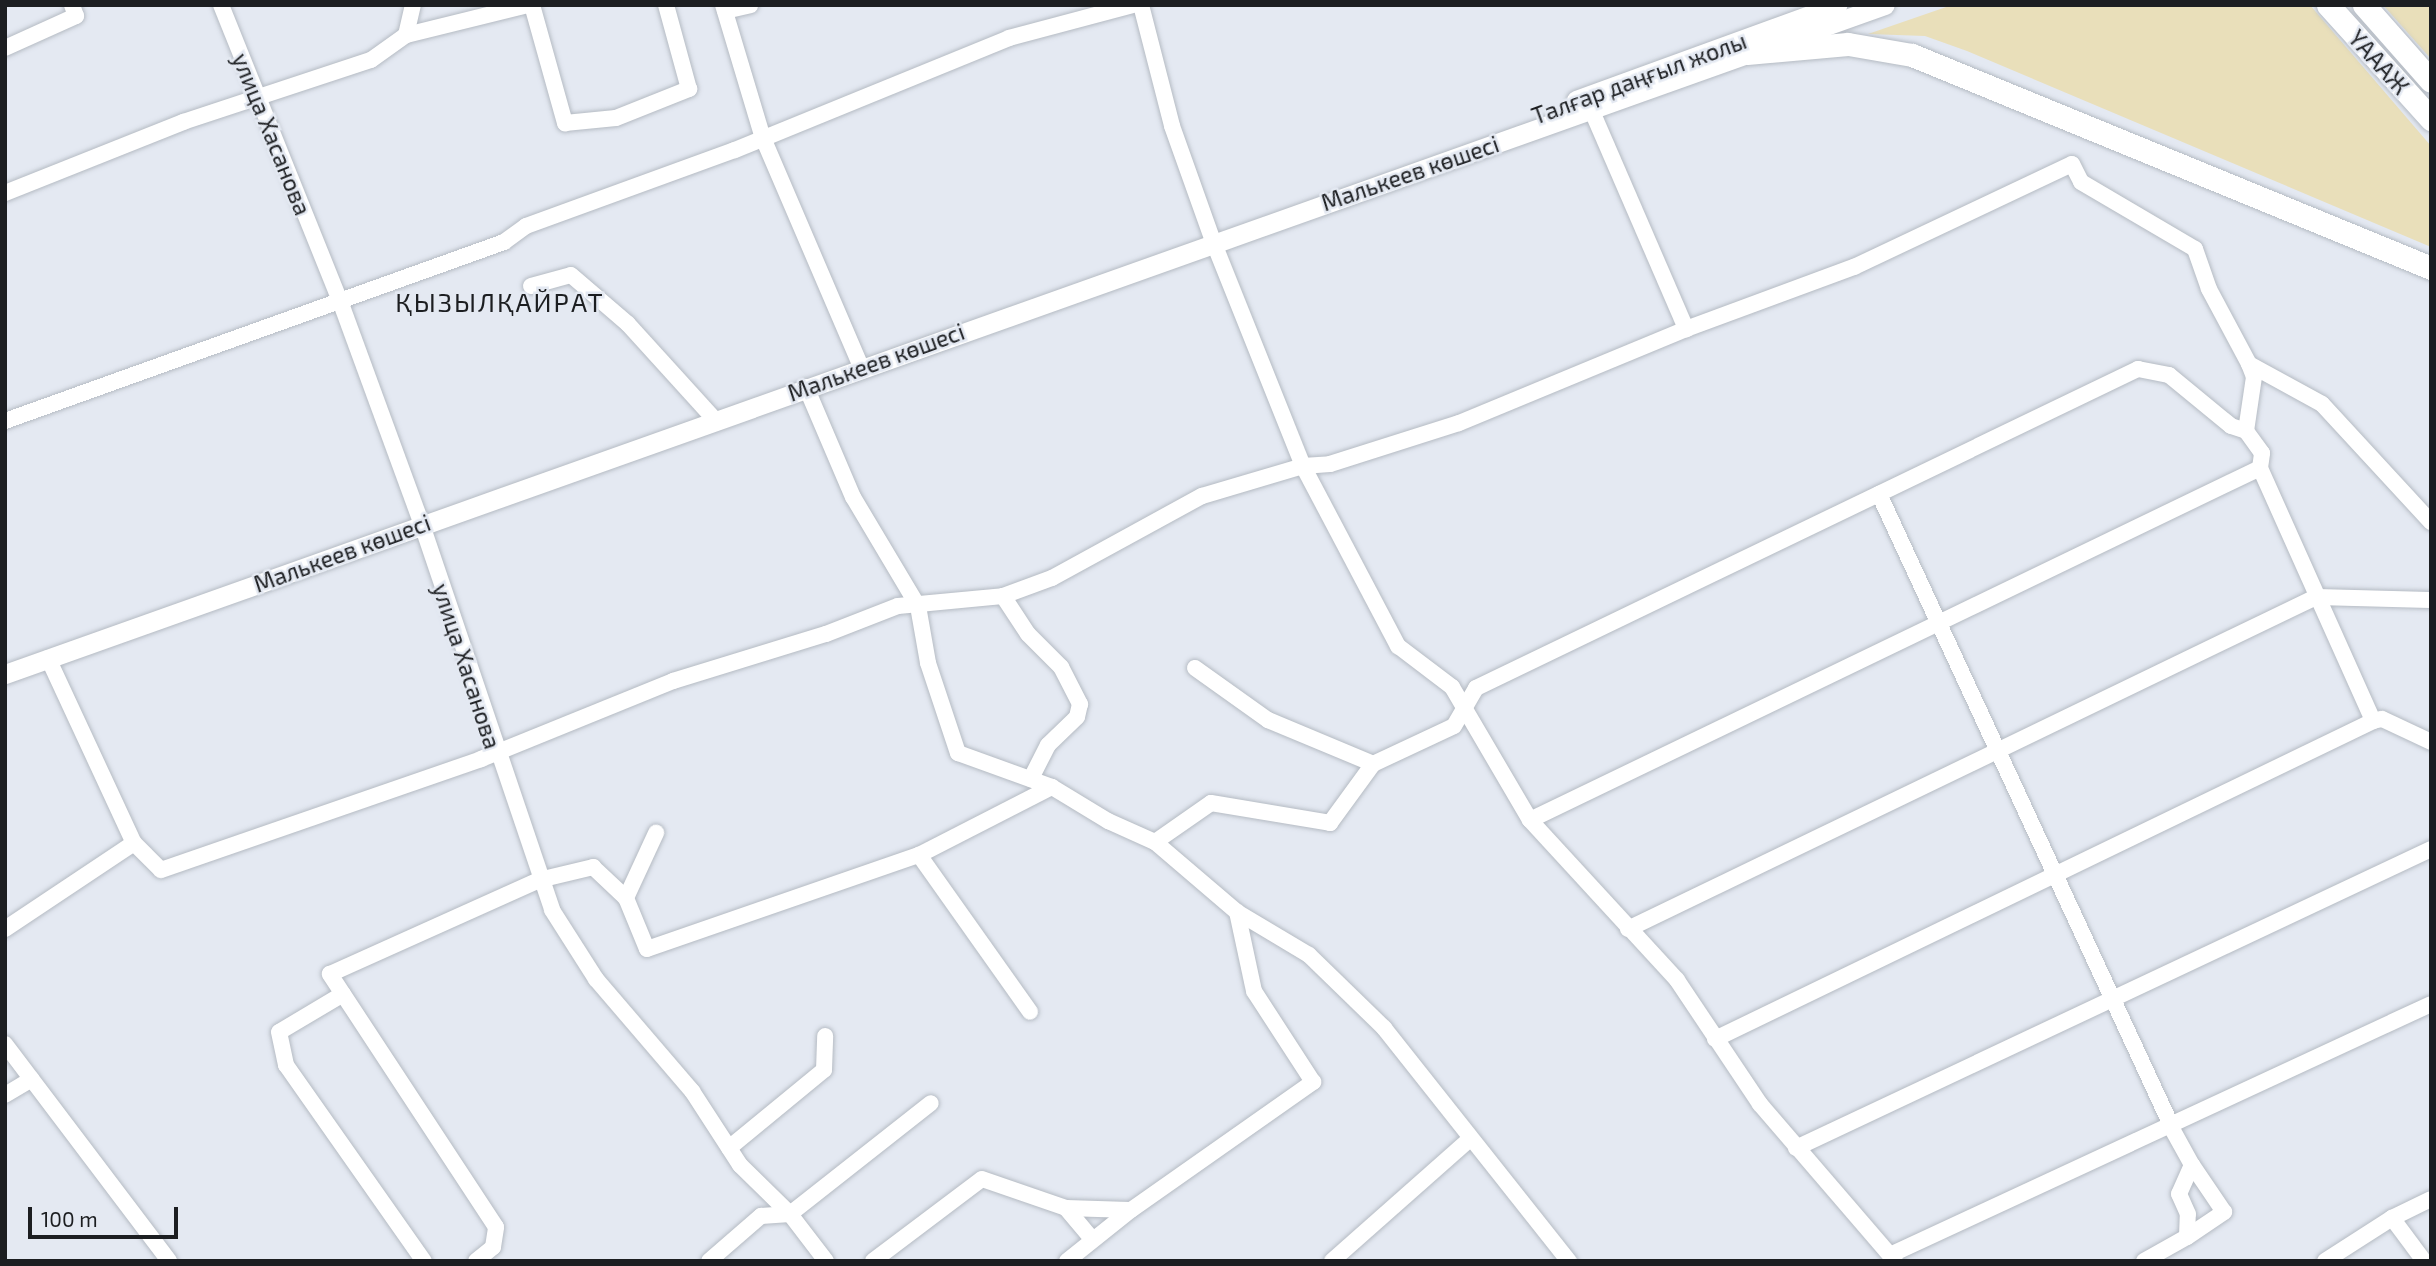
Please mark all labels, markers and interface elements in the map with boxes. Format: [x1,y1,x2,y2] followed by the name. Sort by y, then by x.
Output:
[2343,24,2415,100] street label: ҮАААЖ
[1528,26,1750,130] street label: Талғар даңғыл жолы
[227,49,317,219] street label: улица Хасанова
[1318,130,1502,216] street label: Малькеев көшесі
[397,286,603,318] district label: ҚЫЗЫЛҚАЙРАТ
[784,317,968,407] street label: Малькеев көшесі
[250,508,434,598] street label: Малькеев көшесі
[427,580,507,752] street label: улица Хасанова
[32,1192,182,1236] scale bar
[41,1206,98,1231] text: 100 m

